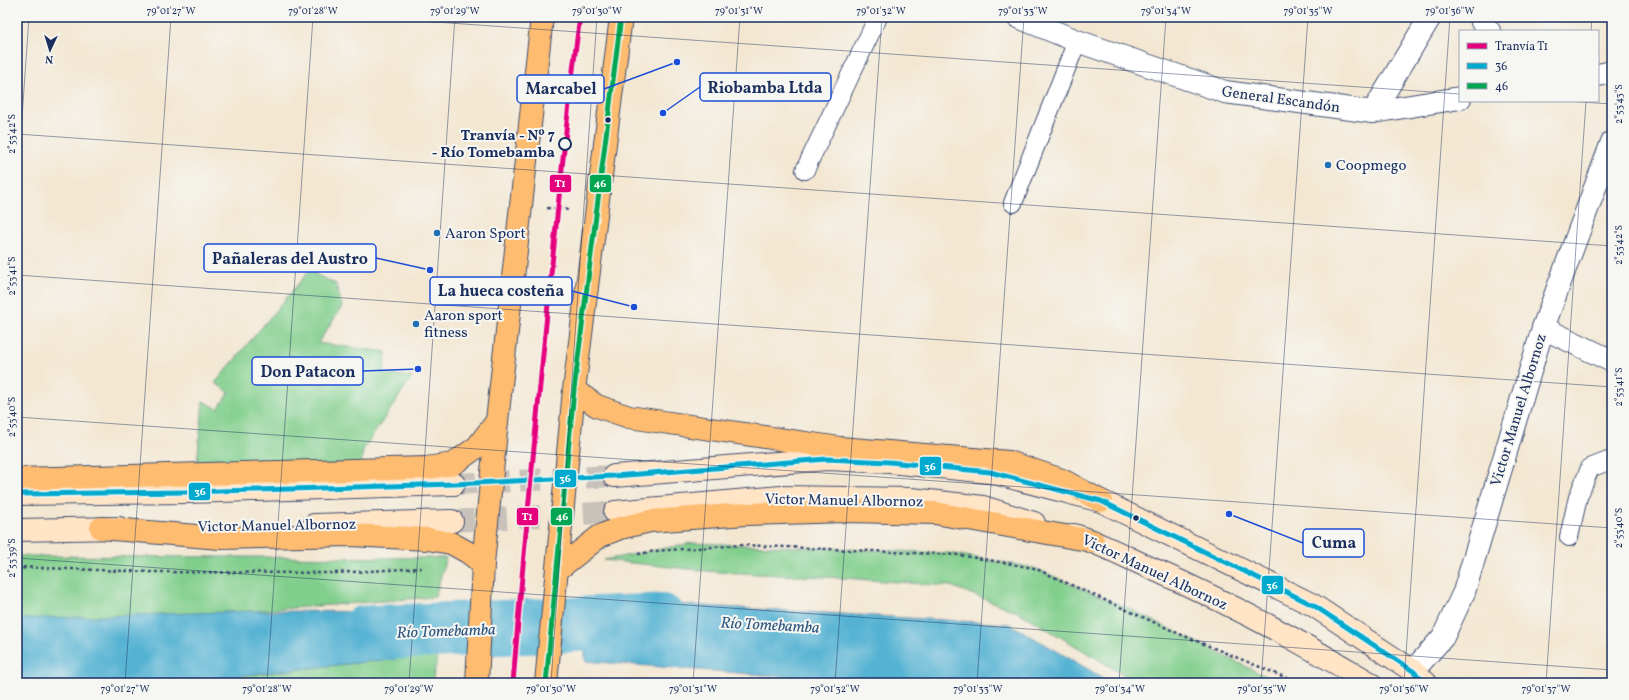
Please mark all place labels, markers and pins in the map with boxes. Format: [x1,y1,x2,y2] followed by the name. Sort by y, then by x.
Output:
[700,73,831,101] callout: Riobamba Ltda
[517,75,604,103] callout: Marcabel
[603,115,613,125] unlabelled marker
[431,126,555,164] place label: Tranvía - Nº 7 - Río Tomebamba
[558,137,572,151] marker: Tranvía - Nº 7 - Río Tomebamba
[1336,156,1406,177] place label: Coopmego
[1323,160,1333,170] marker: Coopmego
[445,224,526,245] place label: Aaron Sport
[432,228,442,238] marker: Aaron Sport
[204,244,376,272] callout: Pañaleras del Austro
[430,277,572,305] callout: La hueca costeña
[424,306,503,344] place label: Aaron sport fitness
[411,319,421,329] marker: Aaron sport fitness
[252,357,363,385] callout: Don Patacon
[1131,513,1141,523] unlabelled marker
[1303,529,1364,557] callout: Cuma

